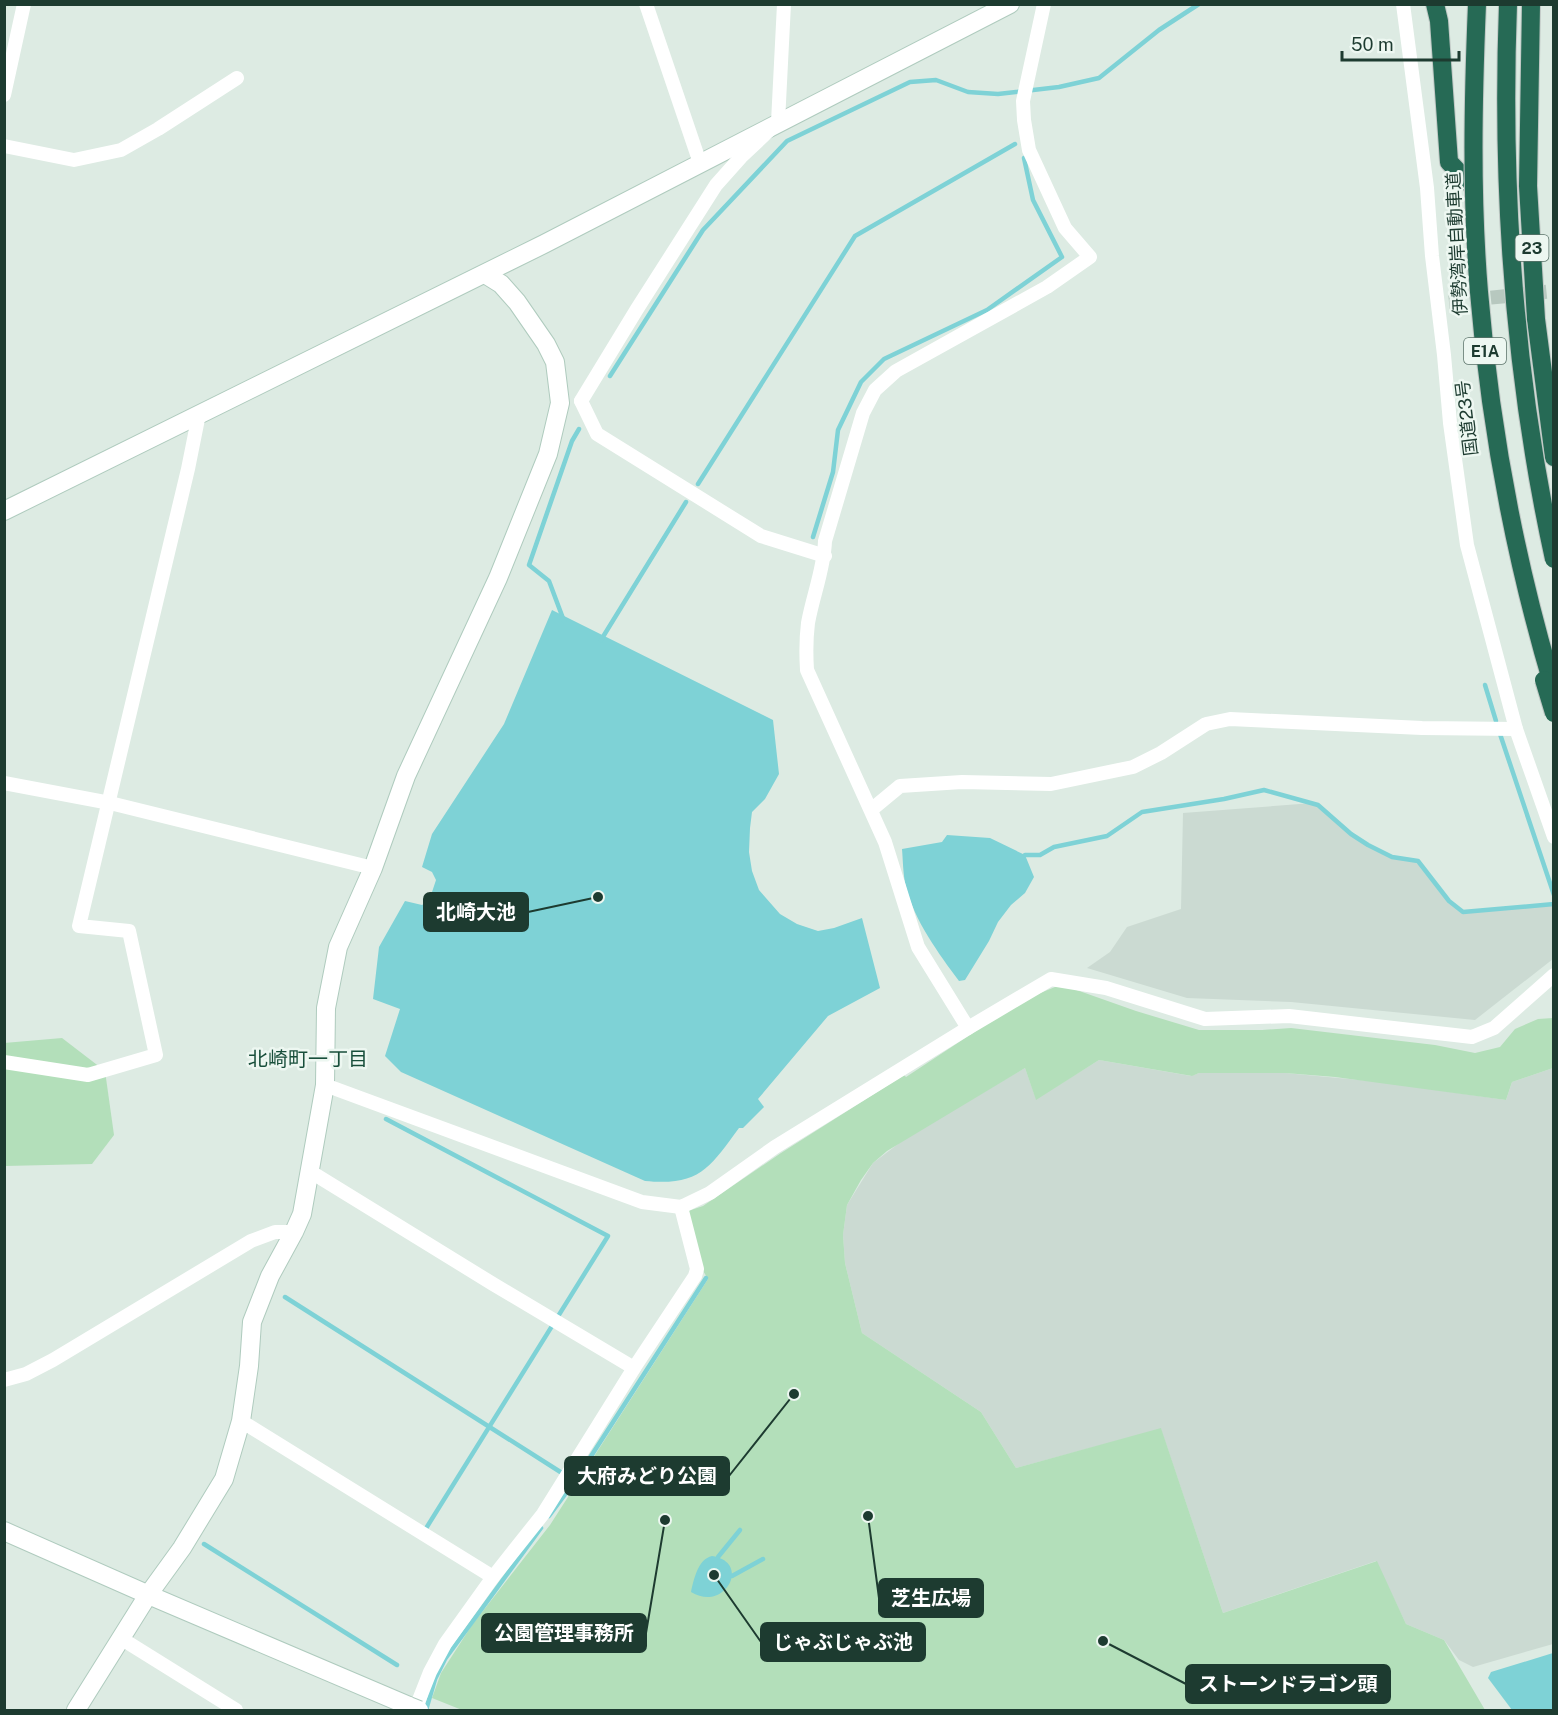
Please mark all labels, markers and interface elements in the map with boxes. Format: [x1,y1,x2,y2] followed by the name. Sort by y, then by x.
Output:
[1342,24,1459,62] scale bar
[1351,34,1394,55] text: 50 m
[1442,172,1471,316] street label: 伊勢湾岸自動車道
[1516,235,1549,261] road number: 23
[1464,338,1506,364] road number: E1A
[1451,379,1482,457] street label: 国道23号
[424,893,528,931] callout: 北崎大池
[436,900,516,924] text: 北崎大池
[248,1047,368,1071] district label: 北崎町一丁目
[565,1457,729,1495] callout: 大府みどり公園
[577,1464,717,1488] text: 大府みどり公園
[879,1579,983,1617] callout: 芝生広場
[891,1586,971,1610] text: 芝生広場
[482,1614,646,1652] callout: 公園管理事務所
[494,1621,634,1645] text: 公園管理事務所
[761,1623,925,1661] callout: じゃぶじゃぶ池
[773,1630,913,1654] text: じゃぶじゃぶ池
[1186,1665,1390,1703] callout: ストーンドラゴン頭
[1199,1672,1378,1696] text: ストーンドラゴン頭

